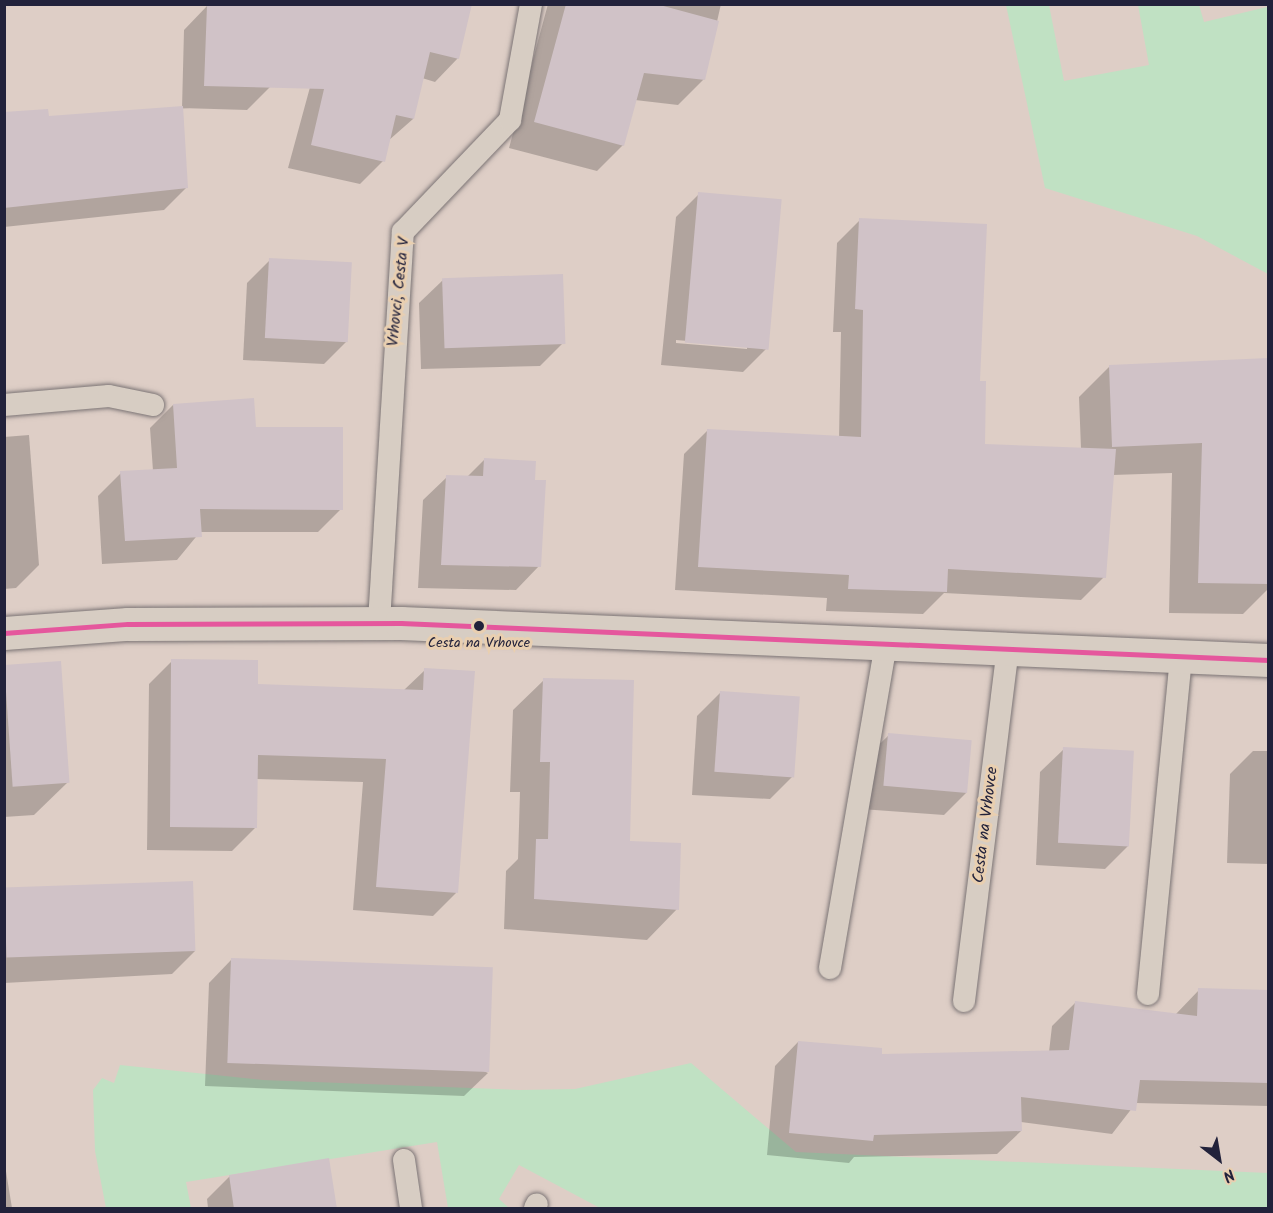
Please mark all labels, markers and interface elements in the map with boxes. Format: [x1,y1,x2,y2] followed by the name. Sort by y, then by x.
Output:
[384,236,414,348] street label: Vrhovci, Cesta V
[473,620,485,632] marker: Cesta na Vrhovce
[428,635,530,651] place label: Cesta na Vrhovce
[969,766,1003,884] street label: Cesta na Vrhovce
[1189,1129,1249,1189] north arrow
[1218,1162,1239,1188] text: N

